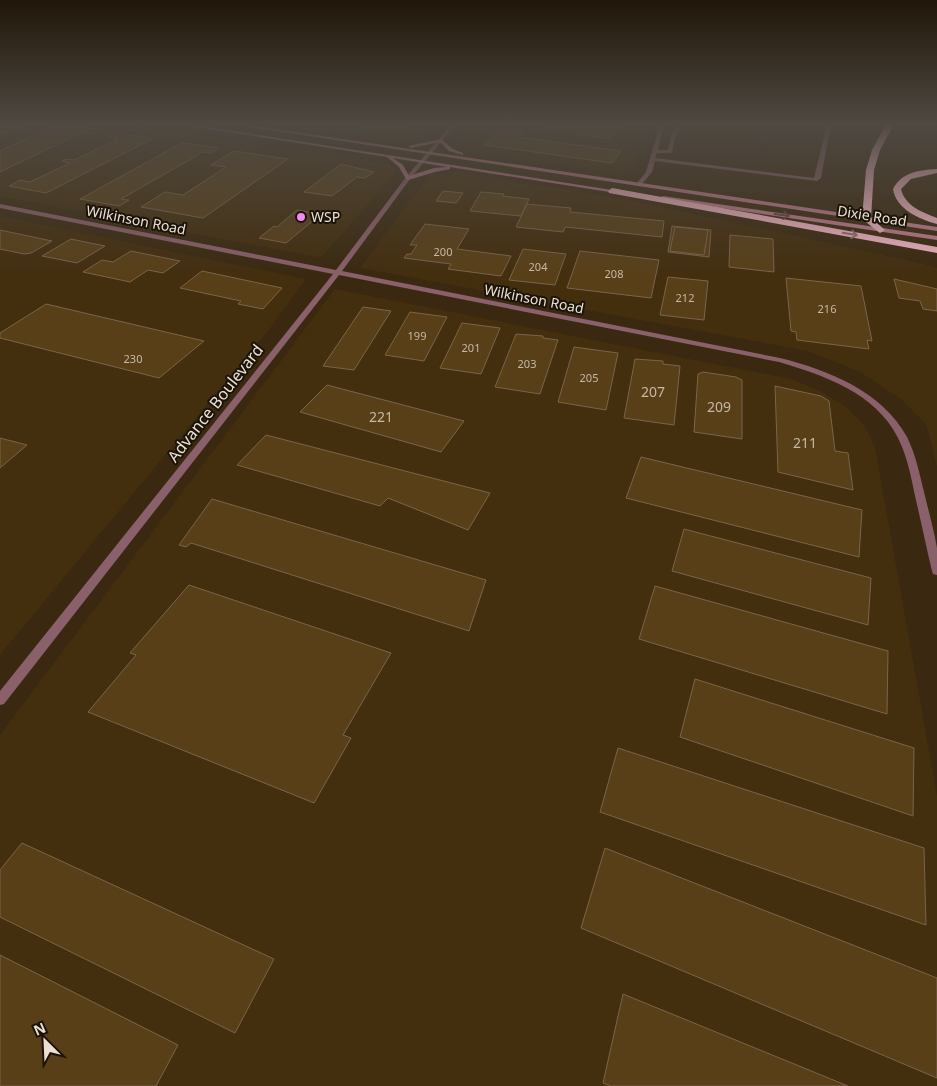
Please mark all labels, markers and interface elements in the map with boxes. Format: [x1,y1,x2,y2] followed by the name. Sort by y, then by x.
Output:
[85,201,188,238] street label: Wilkinson Road
[836,201,908,230] street label: Dixie Road
[311,207,340,226] place label: WSP
[774,210,790,220] one-way arrow
[295,211,307,223] marker: WSP
[841,229,857,239] one-way arrow
[434,244,452,259] house number: 200
[529,259,548,274] house number: 204
[605,266,623,281] house number: 208
[483,280,586,317] street label: Wilkinson Road
[676,290,694,305] house number: 212
[818,301,836,316] house number: 216
[408,328,426,343] house number: 199
[162,340,268,466] street label: Advance Boulevard
[462,340,480,355] house number: 201
[124,351,142,366] house number: 230
[518,356,536,371] house number: 203
[580,370,598,385] house number: 205
[641,382,665,401] house number: 207
[707,397,731,416] house number: 209
[369,407,393,426] house number: 221
[793,433,817,452] house number: 211
[20,1016,70,1066] north arrow
[30,1018,49,1040] text: N

